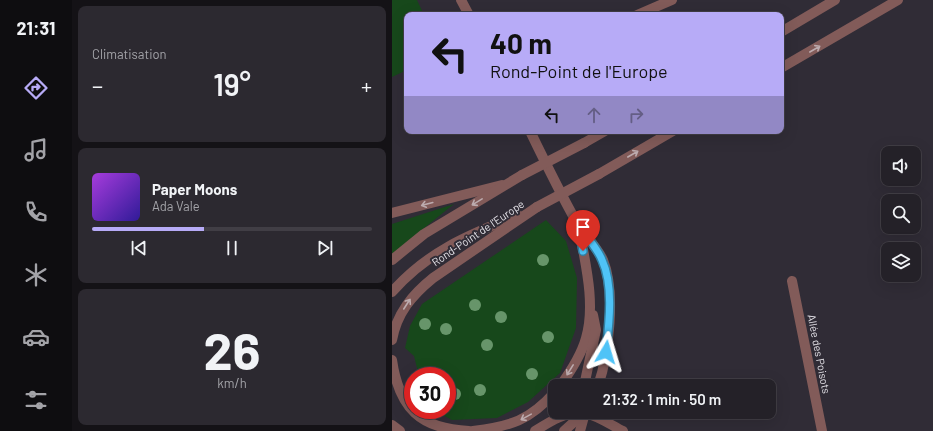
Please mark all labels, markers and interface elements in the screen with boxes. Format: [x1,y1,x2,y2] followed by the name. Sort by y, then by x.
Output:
[17,17,55,39] text: 21:31
[490,26,552,60] text: 40 m
[424,28,476,80] icon: left
[809,44,821,52] one-way arrow
[92,46,167,62] text: Climatisation
[490,60,668,82] text: Rond-Point de l'Europe
[213,66,251,102] text: 19°
[92,72,103,98] text: −
[361,72,372,98] text: +
[22,74,50,102] icon: directions
[541,104,563,126] icon: left
[583,104,605,126] icon: ahead
[625,104,647,126] icon: right
[22,136,50,164] icon: music
[881,146,921,282] map controls
[881,146,921,186] button: sound
[627,150,639,158] one-way arrow
[152,180,237,198] text: Paper Moons
[881,194,921,234] button: search
[429,197,526,268] street label: Rond-Point de l'Europe
[22,198,50,226] icon: phone
[152,198,200,214] text: Ada Vale
[471,199,483,207] one-way arrow
[421,201,434,208] one-way arrow
[566,210,600,251] pin
[572,216,594,238] icon: arrive
[128,237,150,259] icon: previous
[221,237,243,259] icon: pause
[314,237,336,259] icon: next
[881,242,921,282] button: layers
[22,261,50,289] icon: climate
[403,298,411,310] one-way arrow
[805,313,834,395] street label: Allée des Poisots
[203,318,261,380] text: 26
[22,323,50,351] icon: car
[585,331,627,373] position arrow
[566,364,574,376] one-way arrow
[404,367,456,419] speed limit sign: 30
[217,375,247,391] text: km/h
[22,386,50,414] icon: filters
[603,390,721,408] text: 21:32 · 1 min · 50 m
[520,414,532,422] one-way arrow

